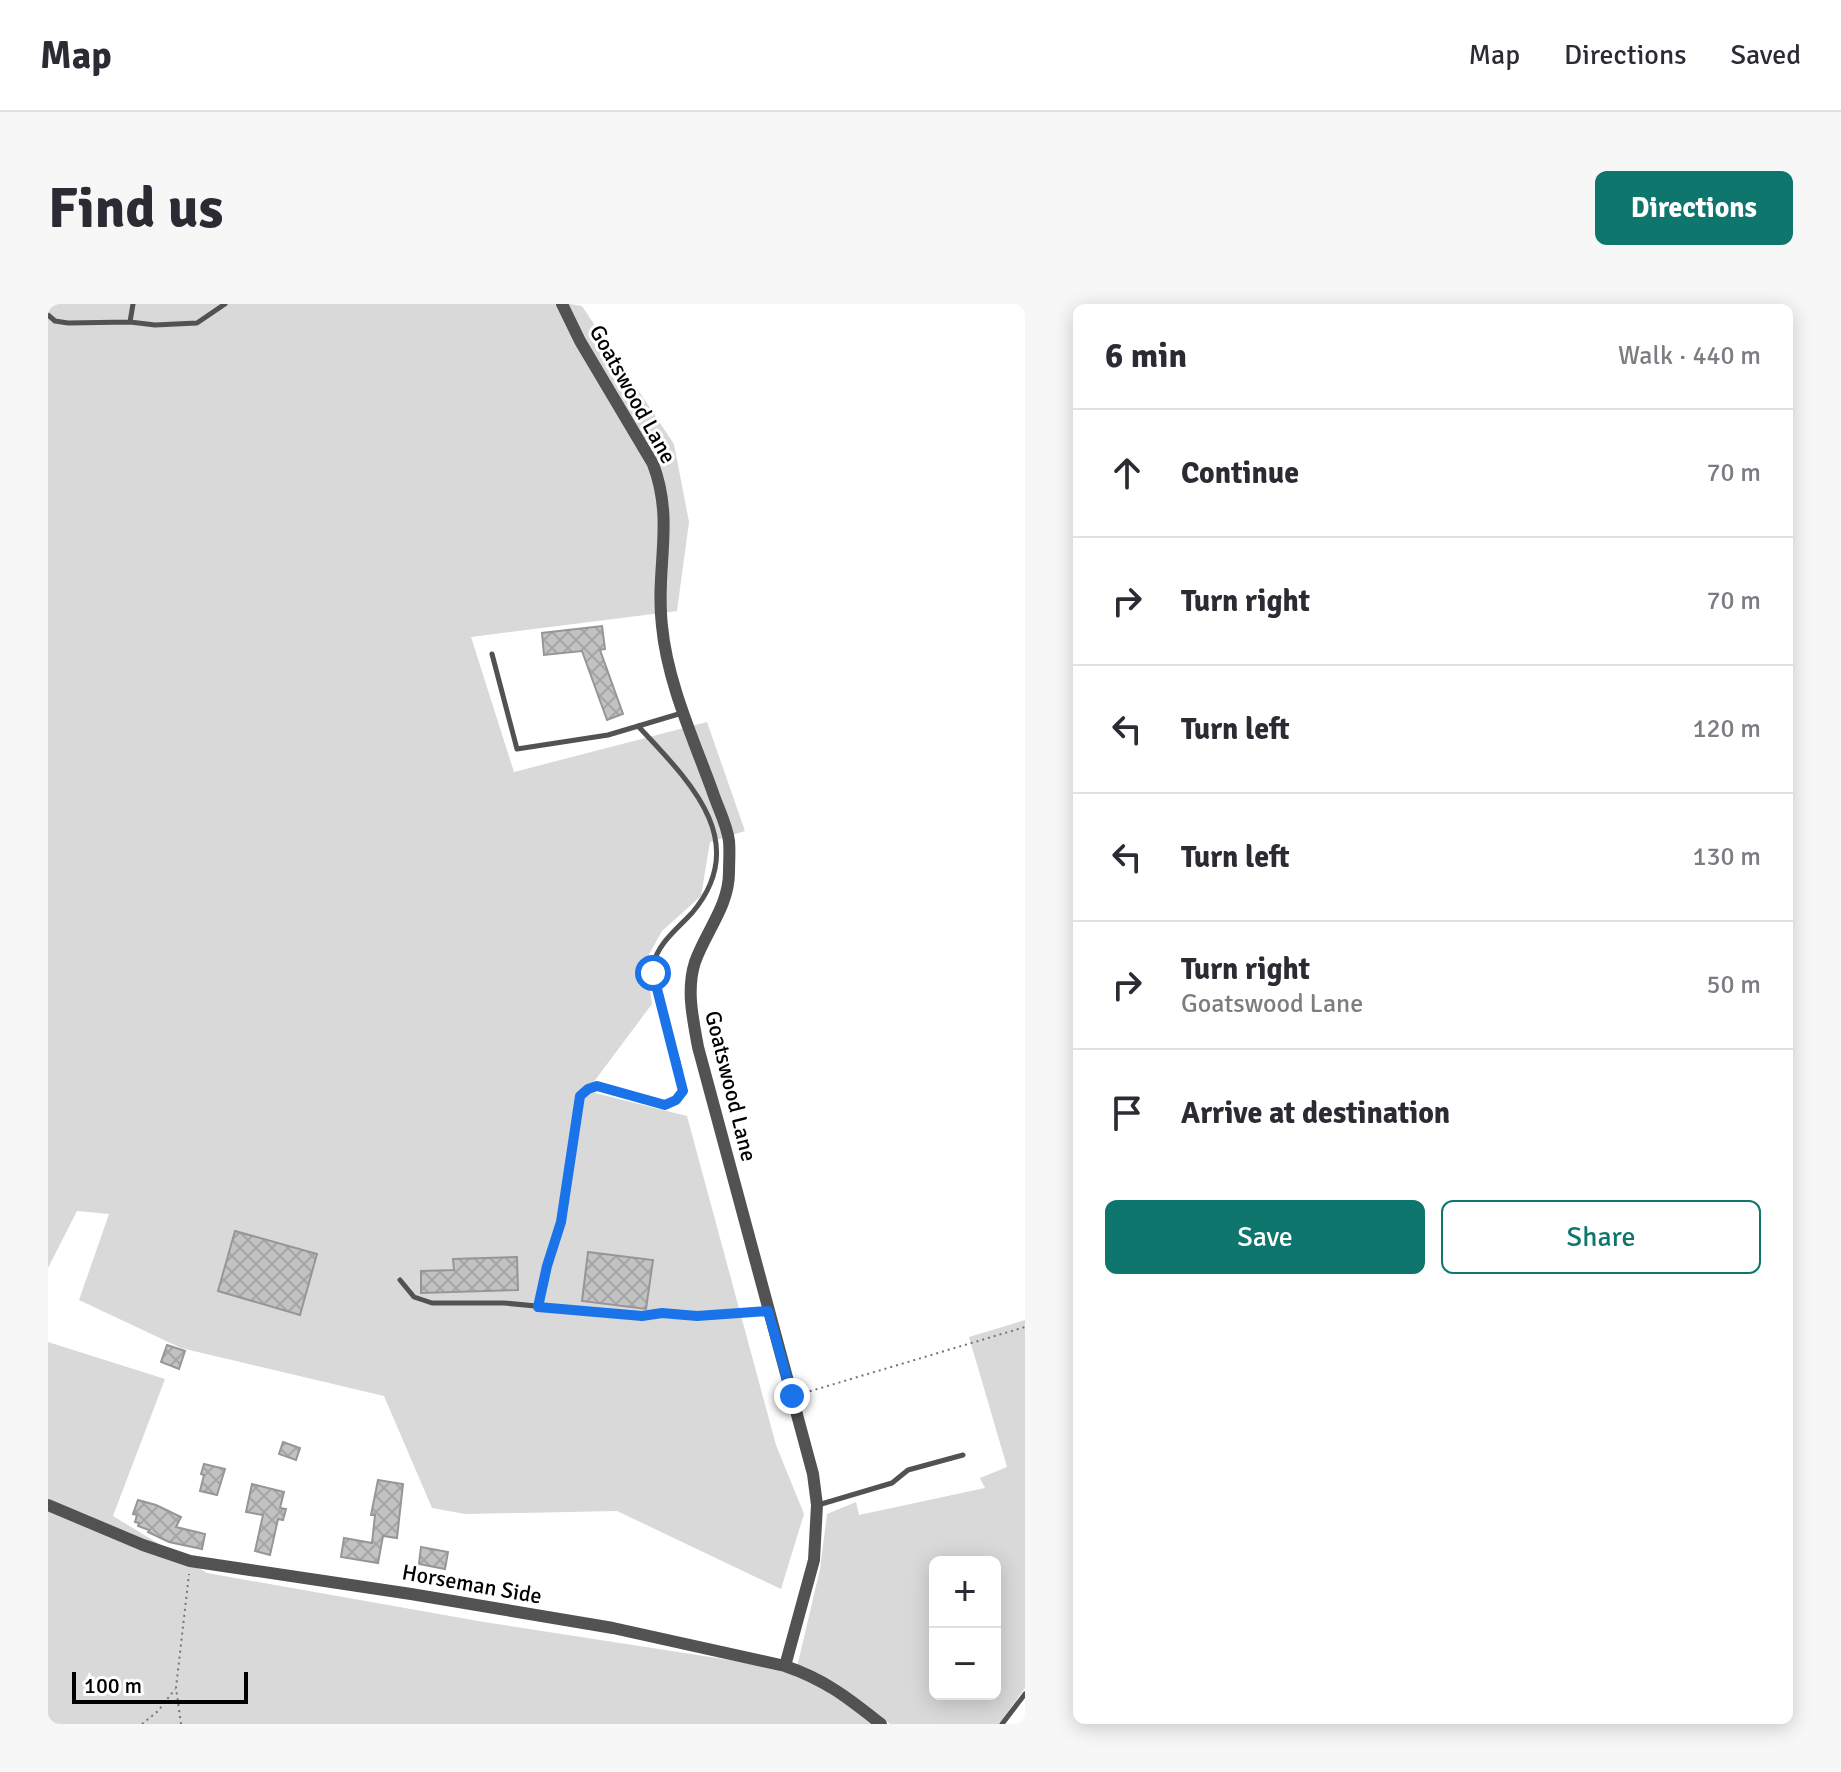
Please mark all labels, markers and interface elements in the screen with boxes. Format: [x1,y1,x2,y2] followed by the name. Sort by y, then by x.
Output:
[40,32,112,79] text: Map
[1468,38,1520,72] text: Map
[1564,38,1686,72] text: Directions
[1730,38,1801,72] text: Saved
[1595,171,1793,245] button: Directions
[48,174,223,243] text: Find us
[584,320,682,468] street label: Goatswood Lane
[1105,335,1187,377] text: 6 min
[1618,340,1761,372] text: Walk · 440 m
[1105,451,1149,495] icon: ahead
[1181,455,1299,492] text: Continue
[1706,457,1761,489] text: 70 m
[1105,579,1149,623] icon: right
[1181,583,1310,620] text: Turn right
[1706,585,1761,617] text: 70 m
[1105,707,1149,751] icon: left
[1181,711,1290,748] text: Turn left
[1692,713,1761,745] text: 120 m
[1105,835,1149,879] icon: left
[1181,839,1290,876] text: Turn left
[1692,841,1761,873] text: 130 m
[1181,951,1310,988] text: Turn right
[635,955,671,991] route start
[1105,963,1149,1007] icon: right
[1706,969,1761,1001] text: 50 m
[1181,988,1363,1020] text: Goatswood Lane
[699,1008,763,1164] street label: Goatswood Lane
[1105,1091,1149,1135] icon: arrive
[1181,1095,1450,1132] text: Arrive at destination
[1105,1200,1425,1274] button: Save
[1441,1200,1761,1274] button: Share
[774,1378,810,1414] route end
[929,1556,1001,1700] map controls
[929,1556,1001,1628] button: +
[400,1558,544,1610] street label: Horseman Side
[929,1628,1001,1700] button: −
[72,1668,248,1704] scale bar
[84,1672,142,1699] text: 100 m

